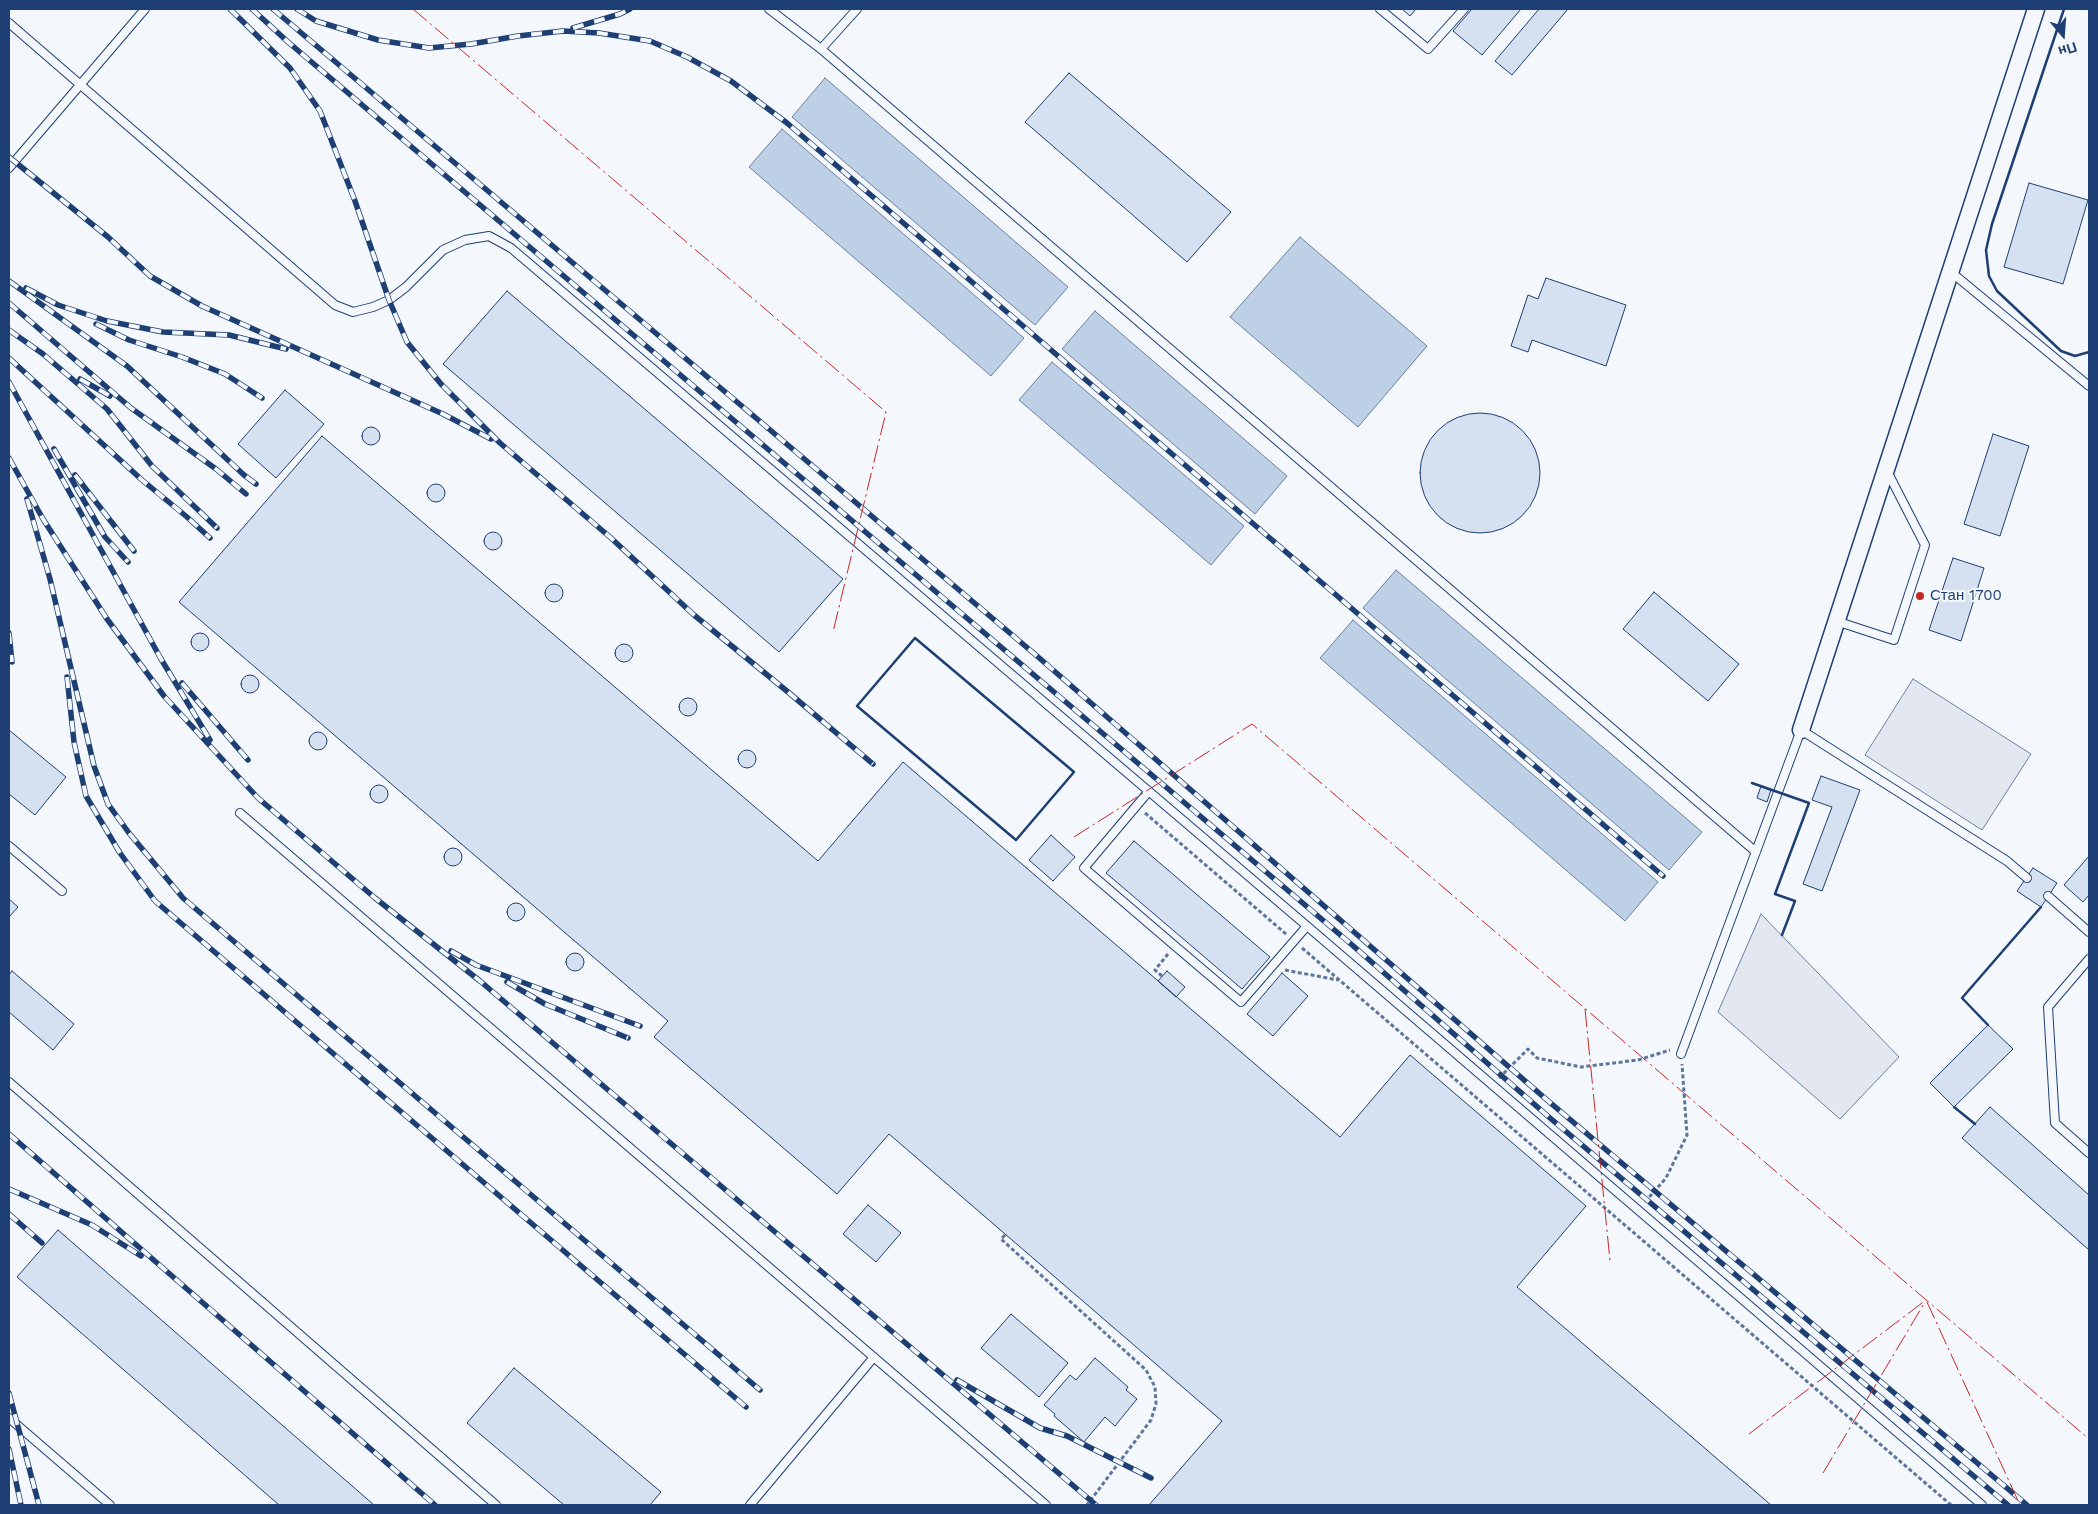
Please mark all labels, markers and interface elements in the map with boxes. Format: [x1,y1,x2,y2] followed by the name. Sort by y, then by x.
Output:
[2038,10,2088,60] north arrow
[2056,39,2079,60] text: Пн
[1930,587,2002,605] place label: Стан 1700
[1914,590,1926,602] marker: Стан 1700

